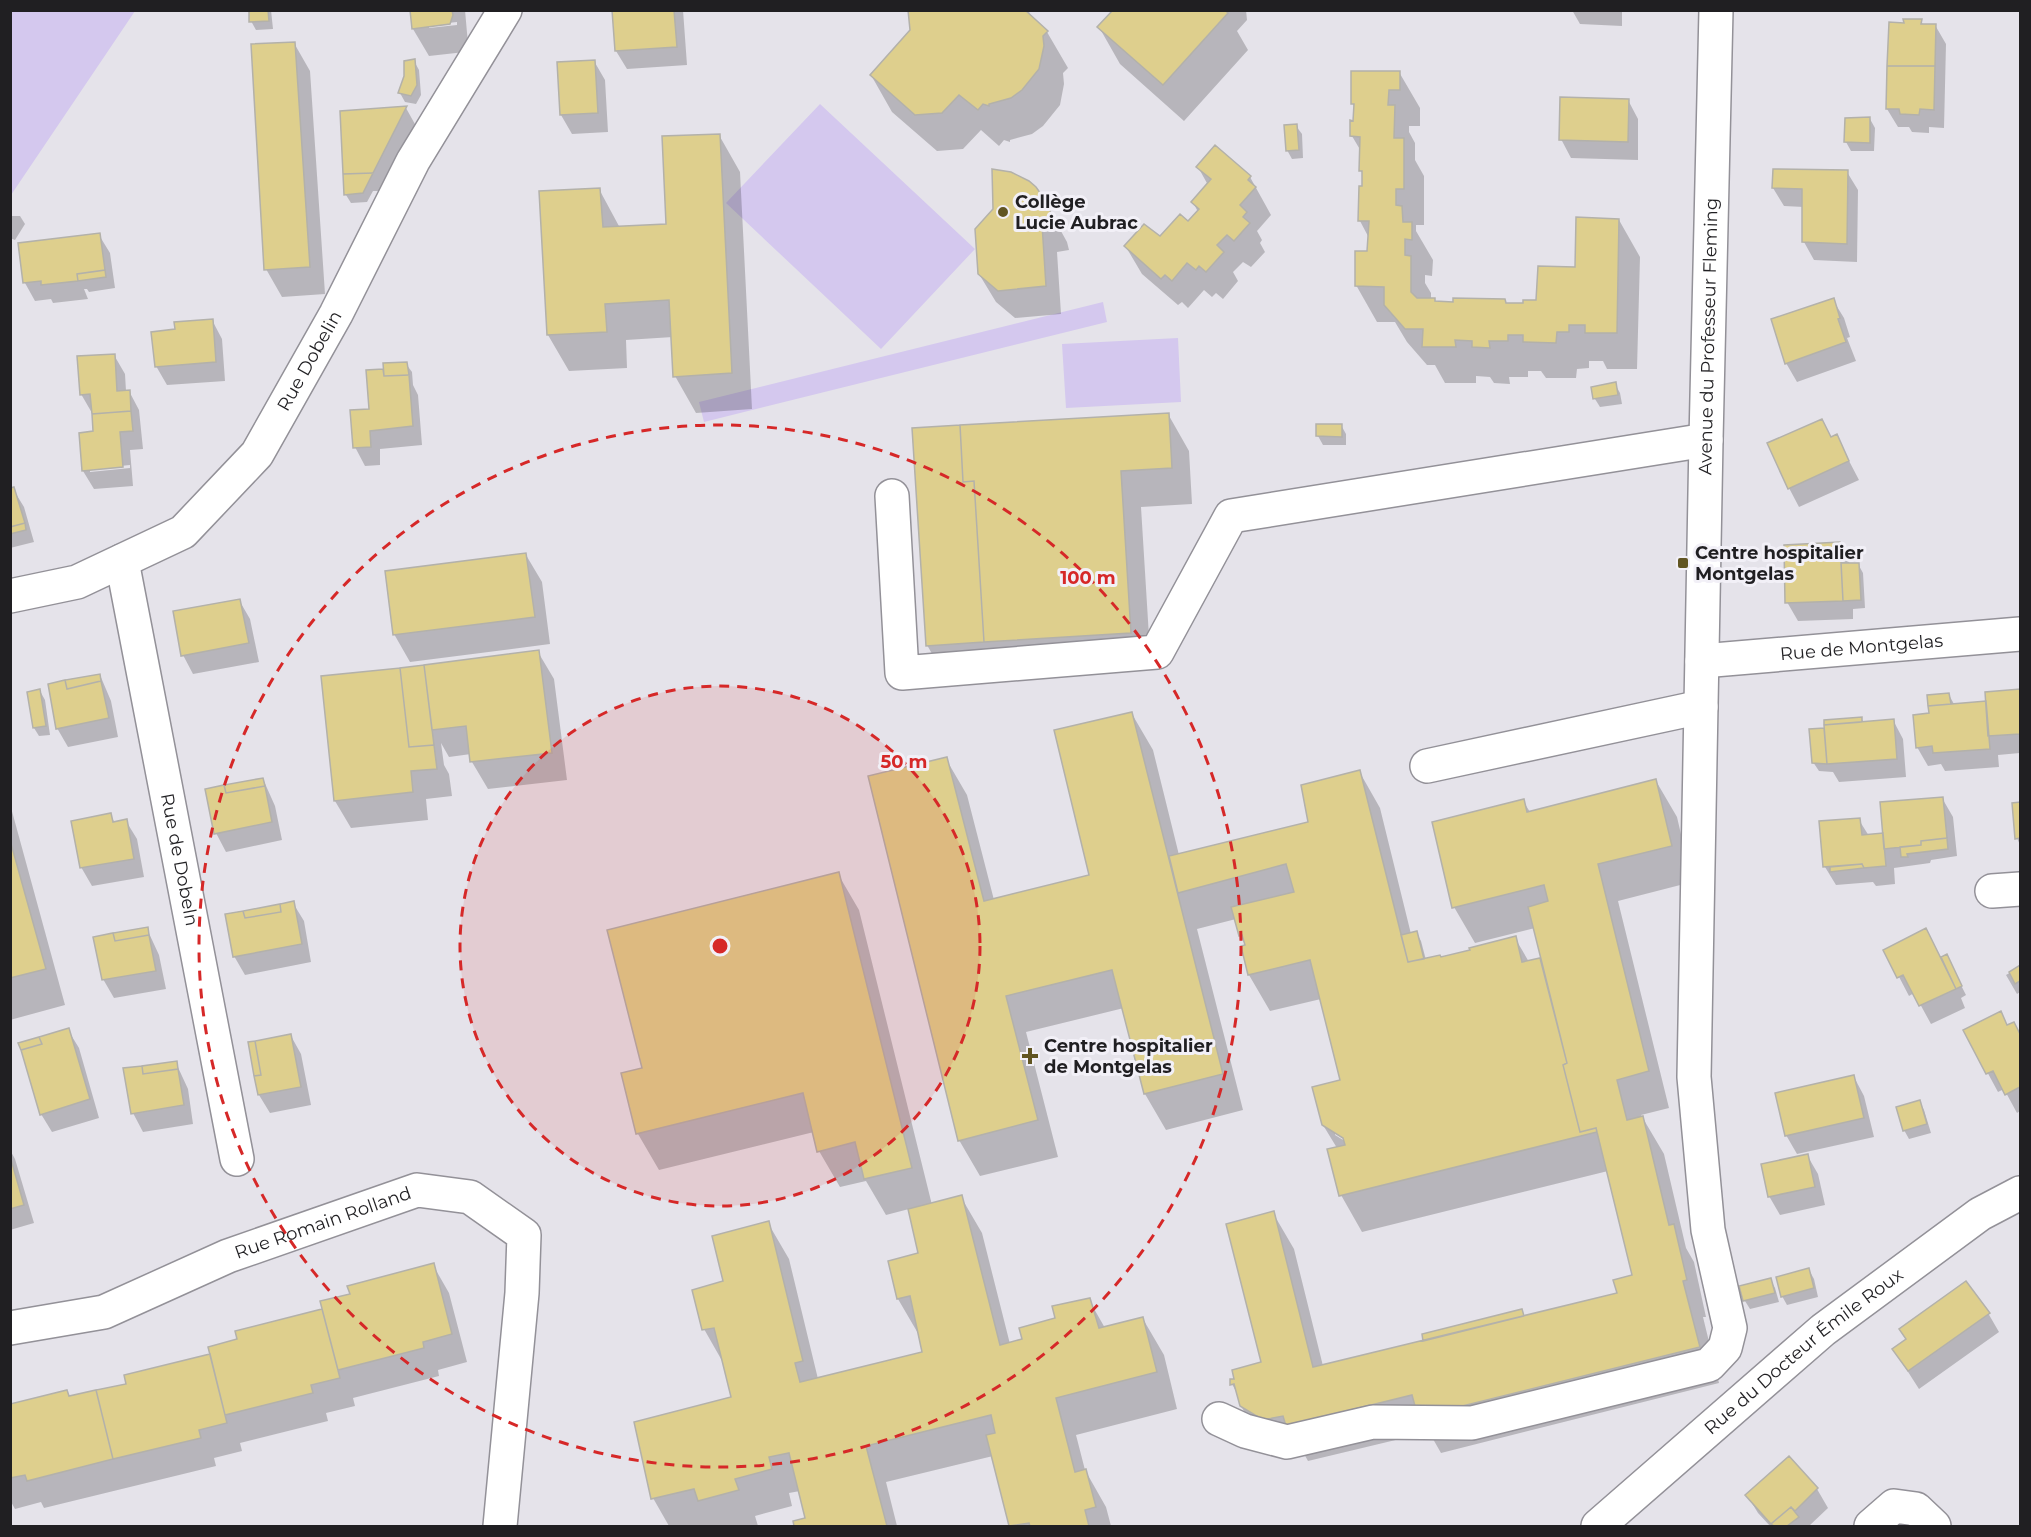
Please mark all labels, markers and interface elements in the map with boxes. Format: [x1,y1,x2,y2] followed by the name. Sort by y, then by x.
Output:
[1015,191,1138,234] place label: Collège Lucie Aubrac
[1694,198,1723,475] street label: Avenue du Professeur Fleming
[996,205,1010,219] marker: Collège Lucie Aubrac
[272,307,347,415] street label: Rue Dobelin
[1695,542,1864,585] place label: Centre hospitalier Montgelas
[1676,556,1690,570] marker: Centre hospitalier Montgelas
[1060,567,1116,589] text: 100 m
[1779,630,1944,665] street label: Rue de Montgelas
[881,751,927,773] text: 50 m
[156,791,203,928] street label: Rue de Dobeln
[710,936,730,956] centre of rings
[1044,1035,1213,1078] place label: Centre hospitalier de Montgelas
[1021,1047,1039,1065] marker: Centre hospitalier de Montgelas
[232,1182,414,1264] street label: Rue Romain Rolland
[1700,1263,1908,1439] street label: Rue du Docteur Émile Roux

